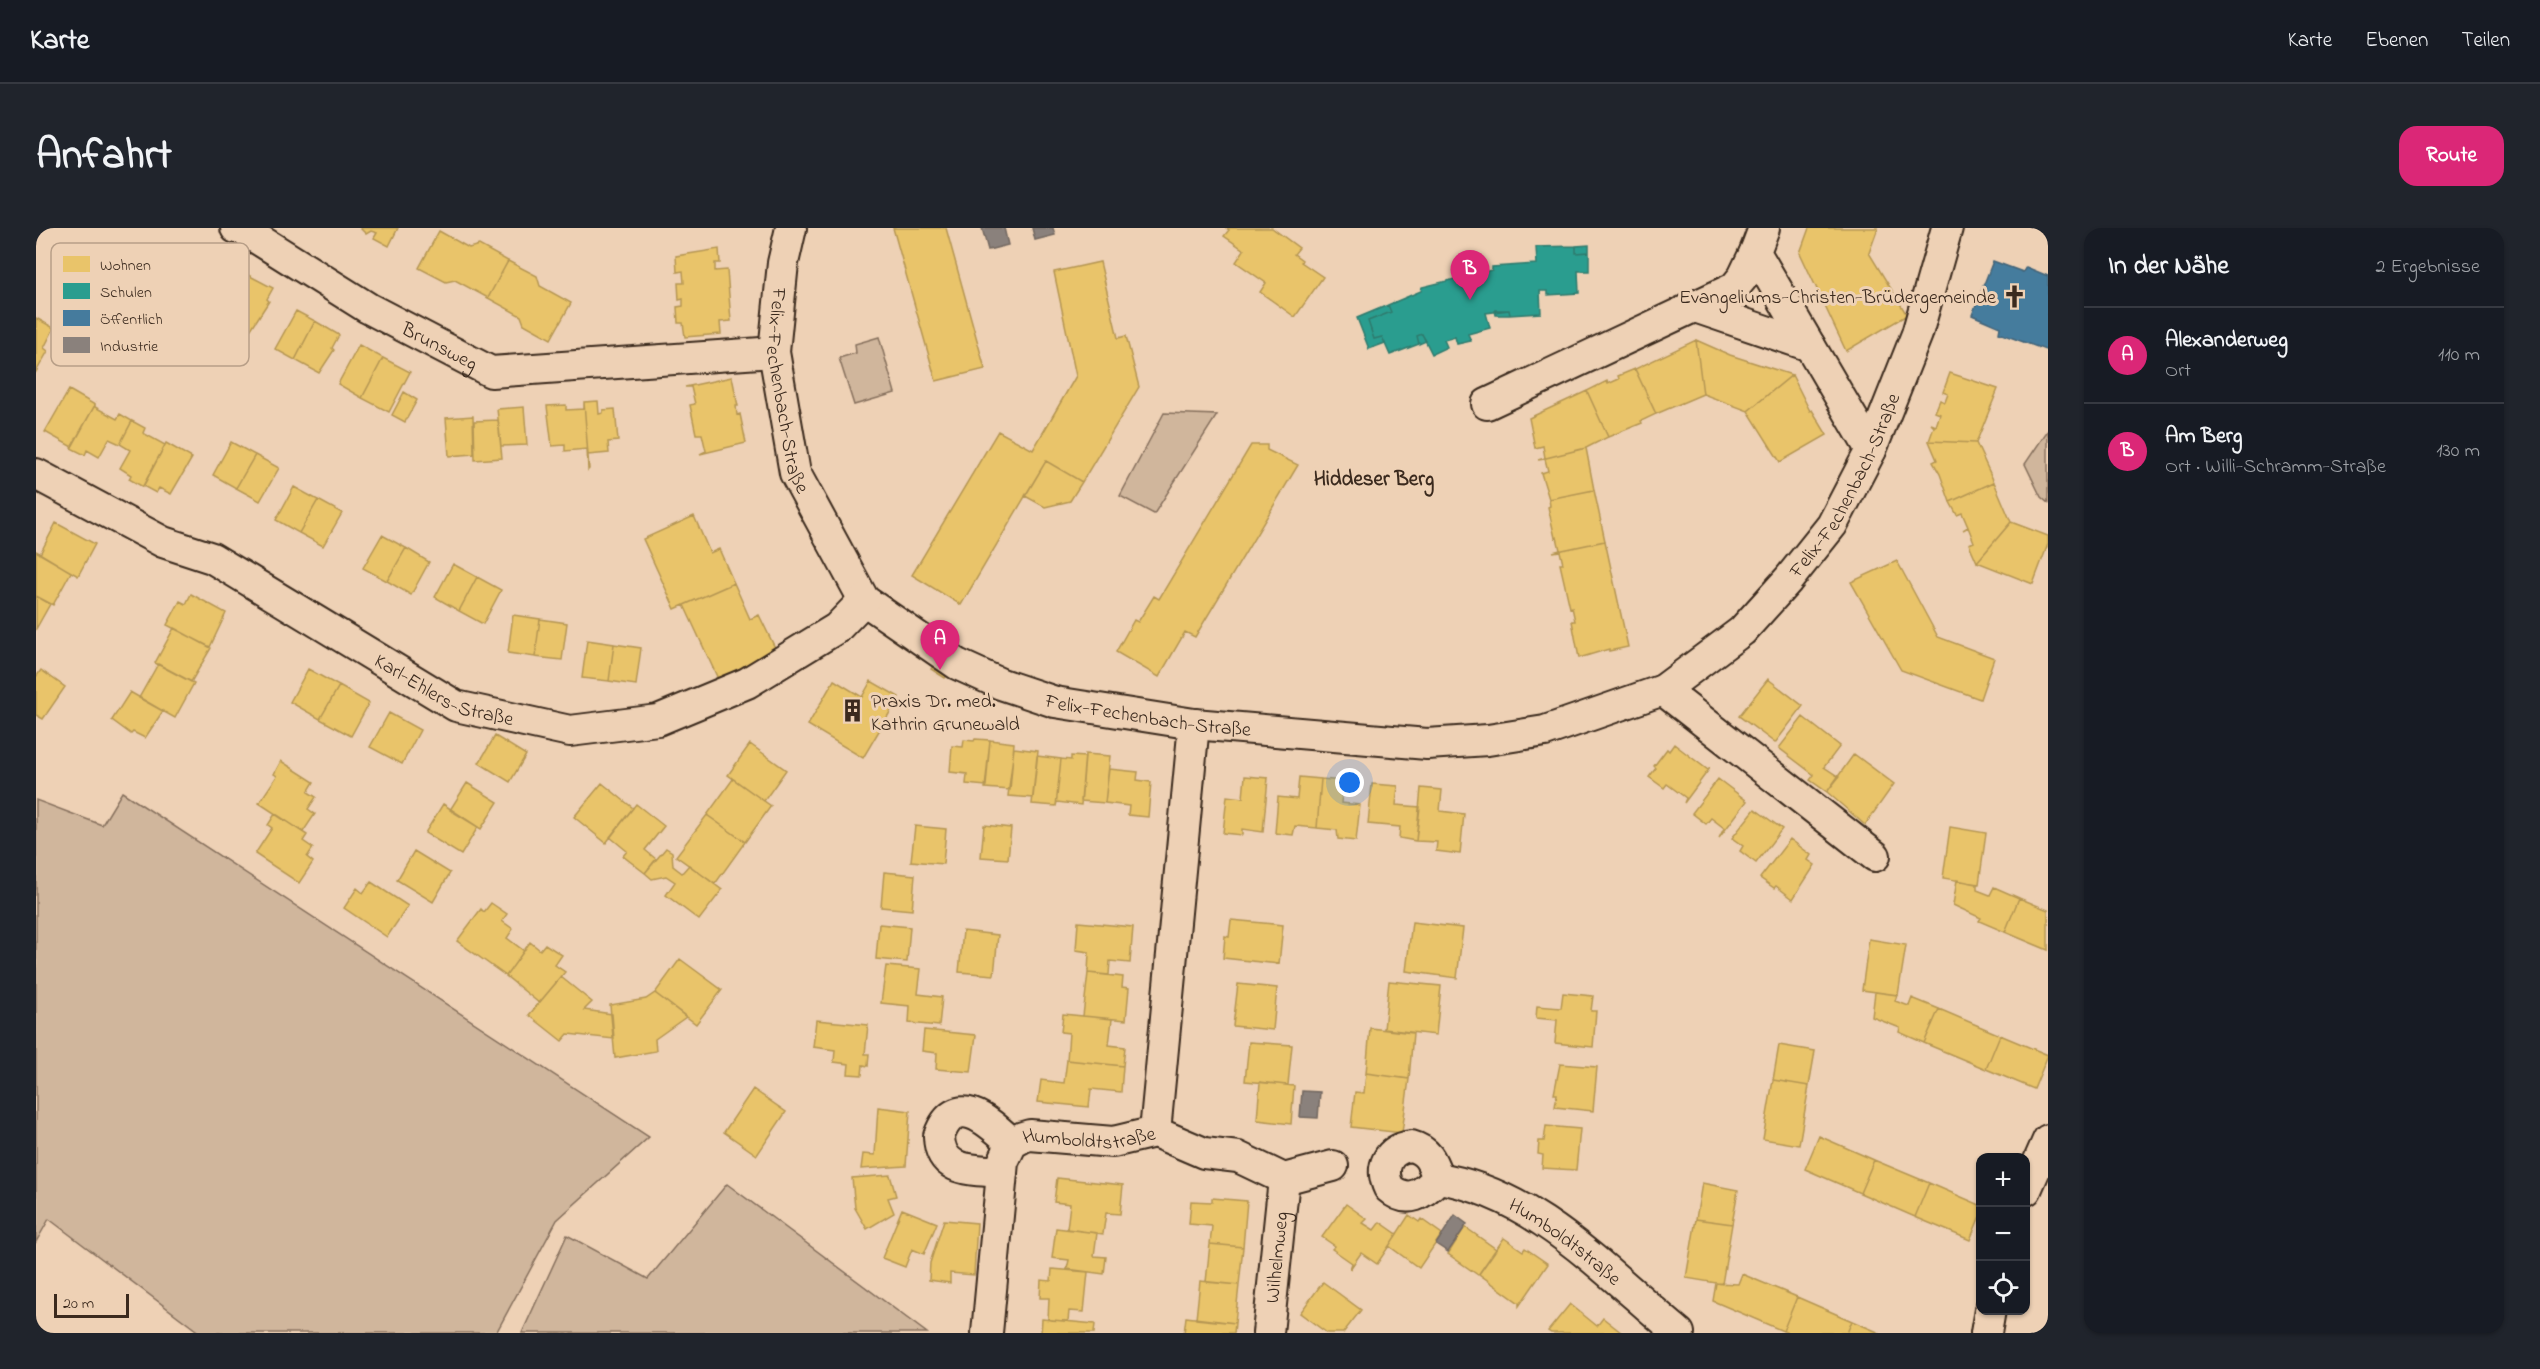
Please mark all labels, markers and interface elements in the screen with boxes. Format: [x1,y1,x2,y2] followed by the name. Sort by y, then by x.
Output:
[30,21,89,62] text: Karte
[2288,26,2332,56] text: Karte
[2365,26,2428,56] text: Ebenen
[2461,26,2510,56] text: Teilen
[36,126,172,187] text: Anfahrt
[2399,126,2504,186] button: Route
[51,243,249,366] legend
[2108,248,2229,286] text: In der Nähe
[1450,250,1490,300] pin: B
[2375,253,2480,282] text: 2 Ergebnisse
[100,254,151,278] text: Wohnen
[100,281,152,305] text: Schulen
[2001,283,2027,309] church icon: Evangeliums-Christen-Brüdergemeinde
[1679,284,1996,314] place label: Evangeliums-Christen-Brüdergemeinde
[757,285,815,499] street label: Felix-Fechenbach-Straße
[100,308,163,332] text: Öffentlich
[395,315,482,380] street label: Brunsweg
[2165,325,2288,357] text: Alexanderweg
[100,335,159,359] text: Industrie
[2121,341,2134,370] text: A
[2438,341,2480,370] text: 110 m
[2165,357,2191,386] text: Ort
[1783,389,1909,585] street label: Felix-Fechenbach-Straße
[2165,421,2243,453] text: Am Berg
[2121,437,2134,466] text: B
[2436,437,2480,466] text: 130 m
[2165,453,2386,482] text: Ort · Willi-Schramm-Straße
[1314,465,1434,497] district label: Hiddeser Berg
[920,620,960,670] pin: A
[368,648,516,735] street label: Karl-Ehlers-Straße
[1039,687,1252,746] street label: Felix-Fechenbach-Straße
[871,688,1020,740] place label: Praxis Dr. med. Kathrin Grunewald
[840,698,866,724] building icon: Praxis Dr. med. Kathrin Grunewald
[1335,768,1364,797] your location
[1020,1120,1159,1159] street label: Humboldtstraße
[1976,1153,2030,1315] map controls
[1976,1153,2030,1207] button: +
[1503,1192,1627,1294] street label: Humboldtstraße
[1976,1207,2030,1261] button: −
[1259,1210,1299,1305] street label: Wilhelmweg
[1976,1261,2030,1315] button: locate
[54,1291,129,1318] scale bar
[63,1292,94,1316] text: 20 m

